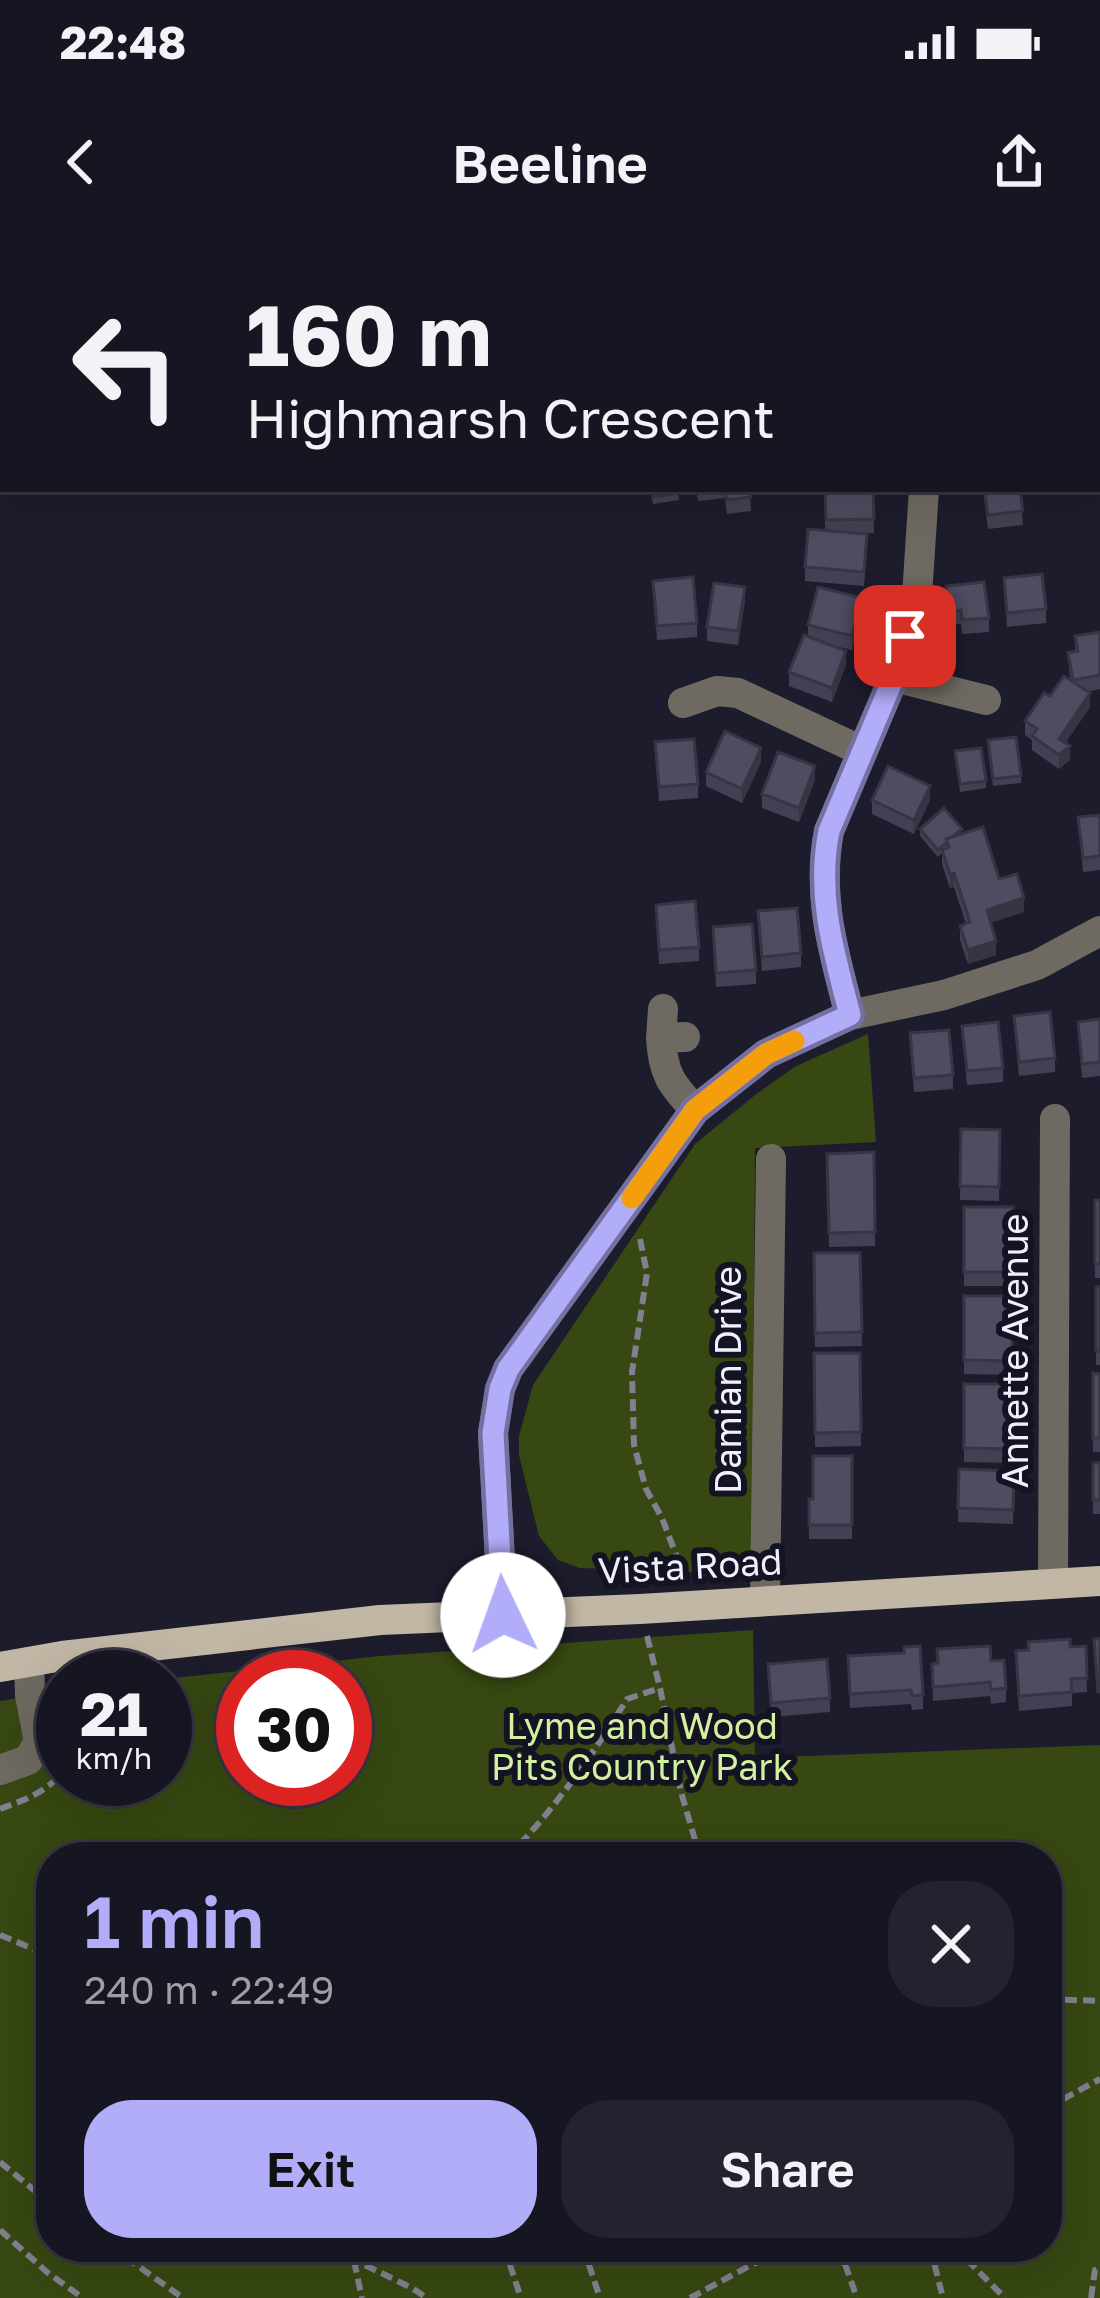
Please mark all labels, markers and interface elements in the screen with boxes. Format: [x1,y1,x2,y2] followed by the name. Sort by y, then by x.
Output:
[60,15,186,69] text: 22:48
[48,129,114,195] icon: back
[986,129,1052,195] icon: share
[452,130,648,195] text: Beeline
[246,284,492,384] text: 160 m
[48,288,204,444] icon: left
[246,385,775,450] text: Highmarsh Crescent
[854,585,956,687] pin
[872,603,938,669] icon: arrive
[993,1214,1036,1488] street label: Annette Avenue
[706,1266,749,1494] street label: Damian Drive
[597,1539,783,1592] street label: Vista Road
[440,1552,566,1678] position arrow
[216,1650,372,1806] speed limit sign: 30
[80,1677,148,1749] text: 21
[491,1704,793,1788] park label: Lyme and Wood Pits Country Park
[76,1740,152,1776] text: km/h
[84,1877,264,1964] text: 1 min
[888,1881,1014,2007] button: close
[84,1966,334,2013] text: 240 m · 22:49
[84,2100,537,2238] button: Exit
[561,2100,1014,2238] button: Share

